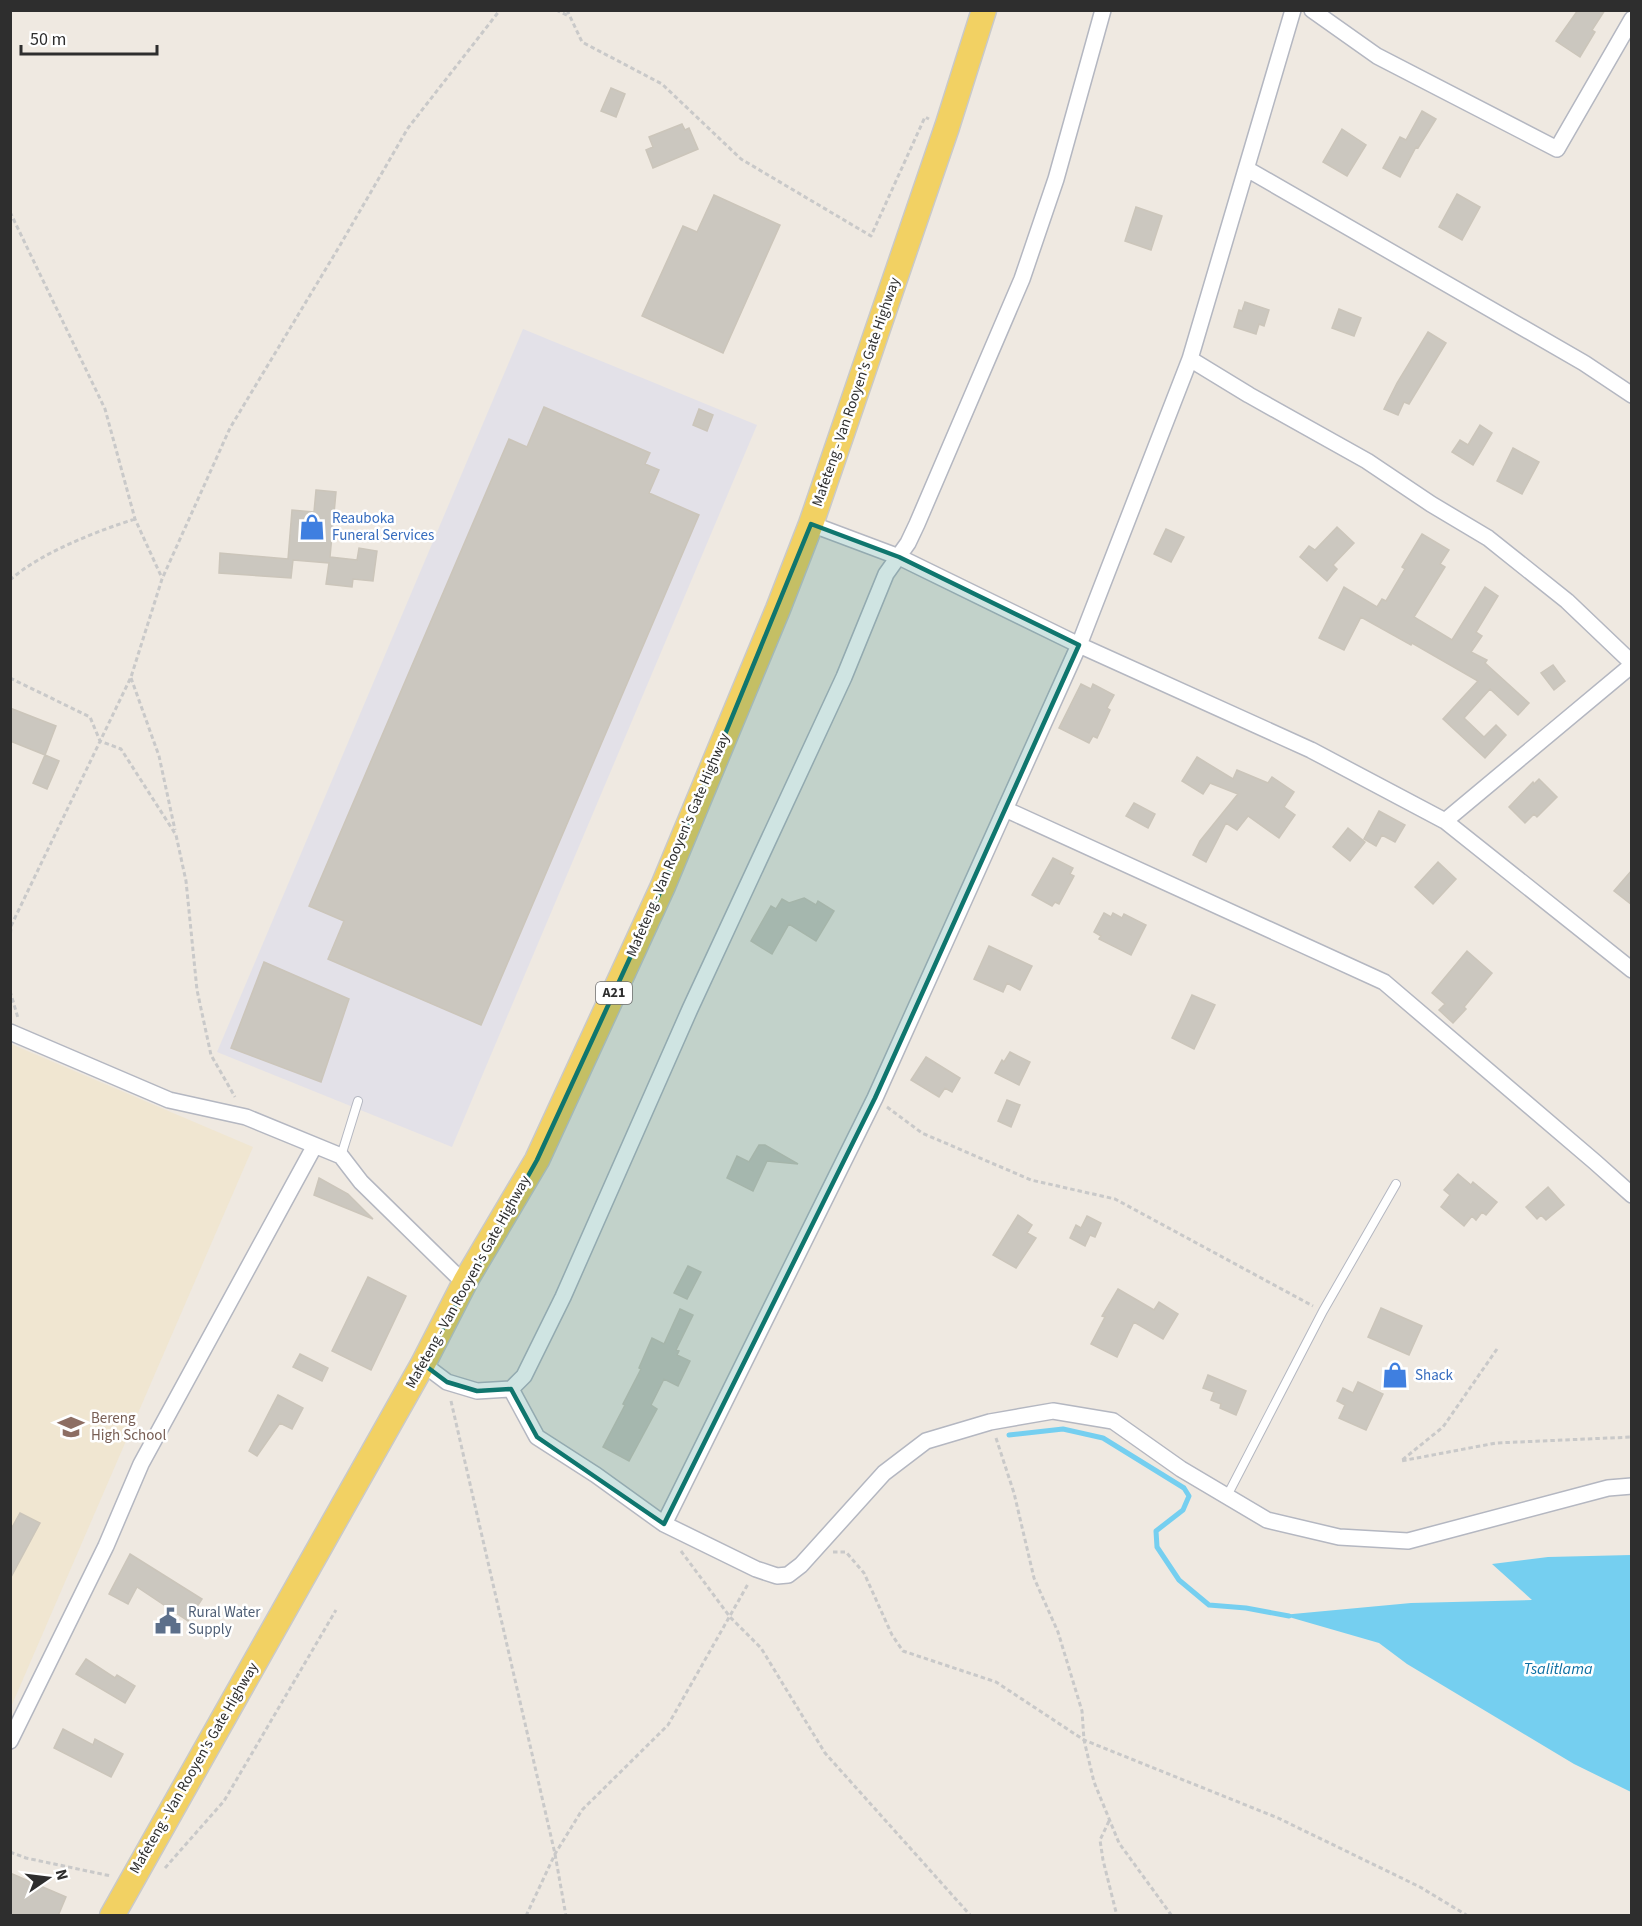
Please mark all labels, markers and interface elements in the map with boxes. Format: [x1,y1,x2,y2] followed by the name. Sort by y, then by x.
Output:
[21,18,158,56] scale bar
[30,27,66,52] text: 50 m
[807,275,905,509] street label: Mafeteng - Van Rooyen's Gate Highway
[332,508,434,546] place label: Reauboka Funeral Services
[297,512,327,542] shop icon: Reauboka Funeral Services
[621,730,735,960] street label: Mafeteng - Van Rooyen's Gate Highway
[596,982,632,1004] road number: A21
[400,1171,536,1393] street label: Mafeteng - Van Rooyen's Gate Highway
[1380,1360,1410,1390] shop icon: Shack
[1415,1365,1454,1386] place label: Shack
[91,1408,166,1446] place label: Bereng High School
[56,1412,86,1442] school or university icon: Bereng High School
[188,1602,261,1640] place label: Rural Water Supply
[153,1606,183,1636] public building icon: Rural Water Supply
[125,1658,263,1878] street label: Mafeteng - Van Rooyen's Gate Highway
[1523,1658,1593,1680] water label: Tsalitlama
[18,1848,78,1908] north arrow
[50,1867,74,1882] text: N

